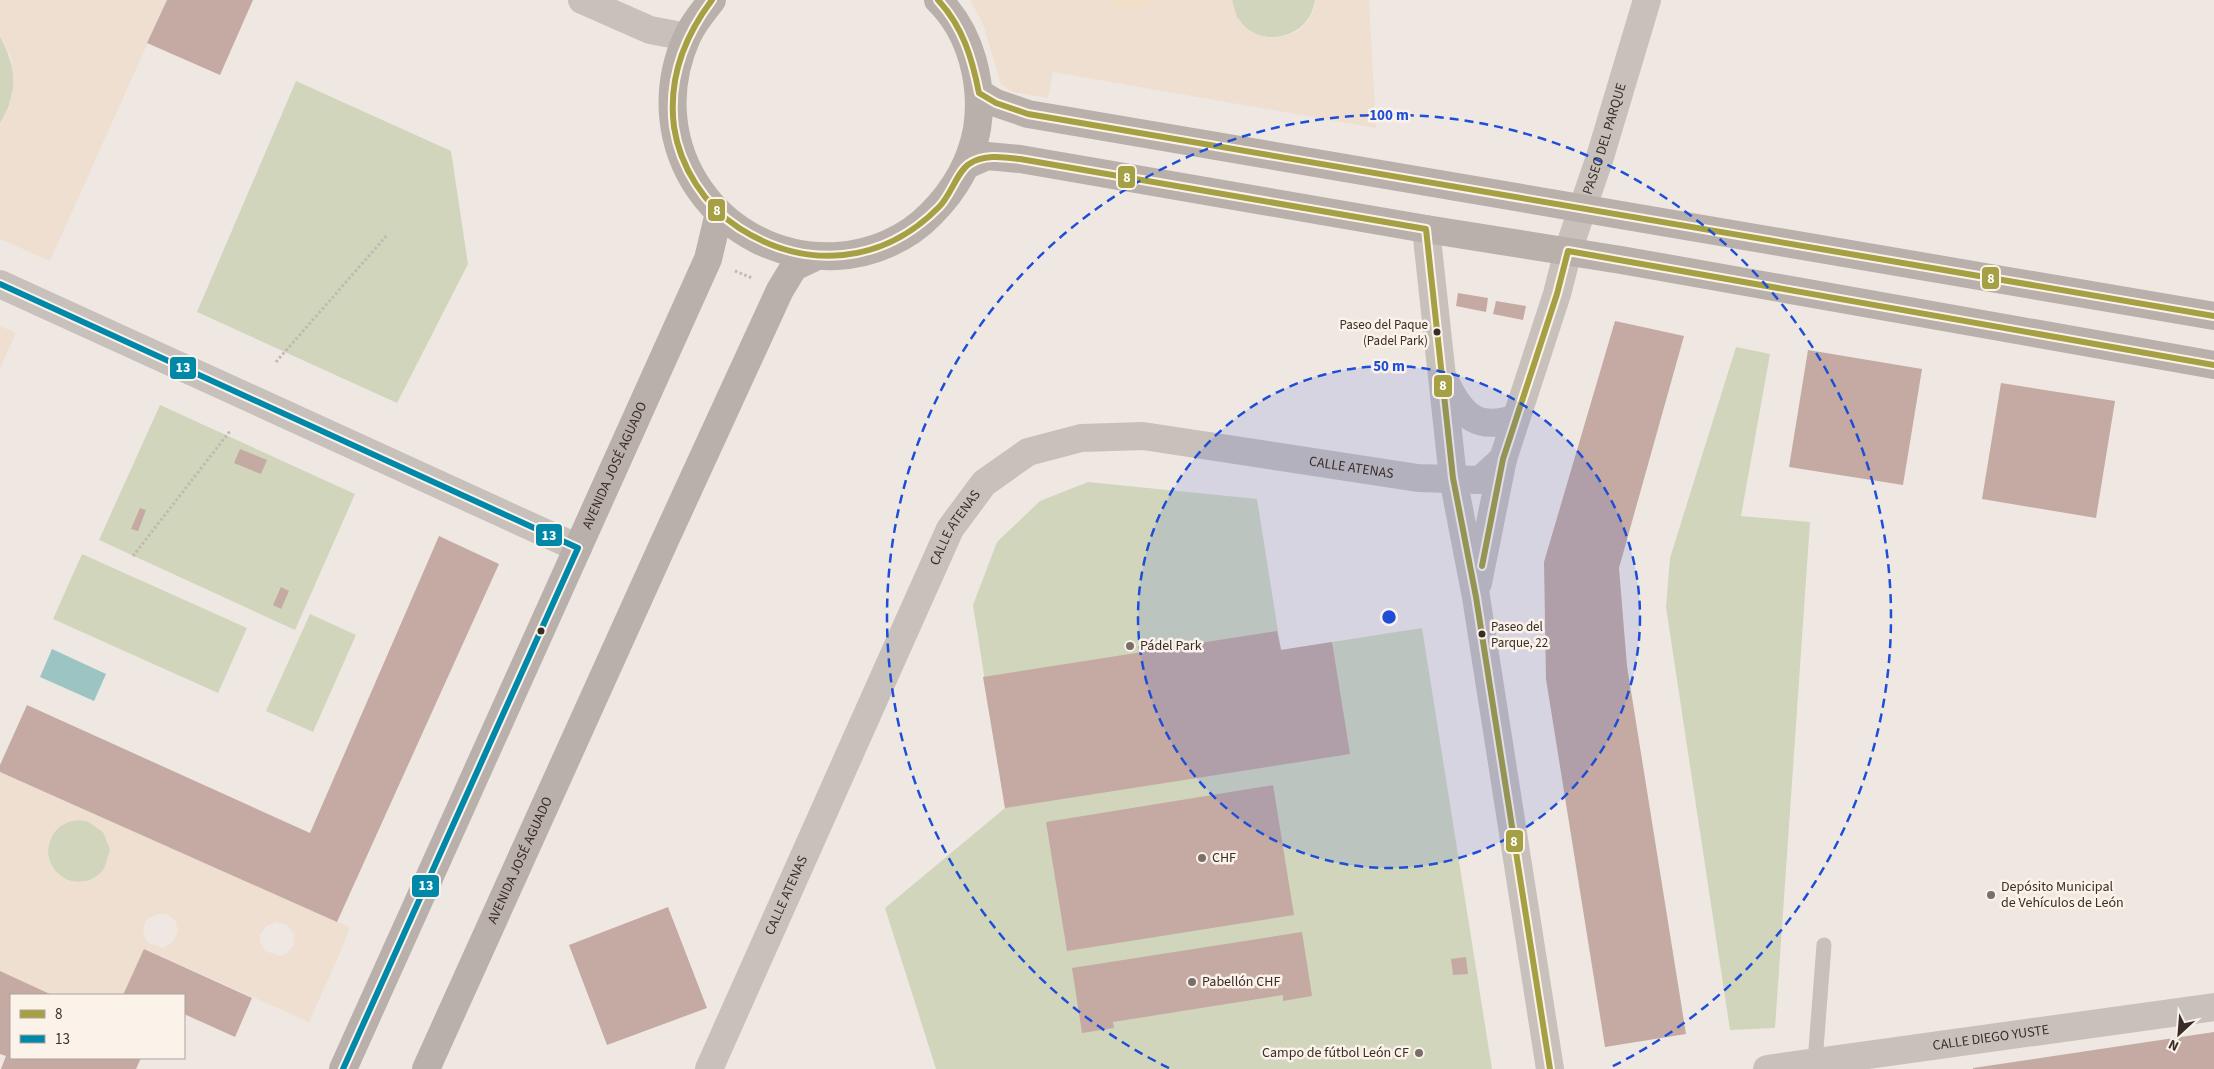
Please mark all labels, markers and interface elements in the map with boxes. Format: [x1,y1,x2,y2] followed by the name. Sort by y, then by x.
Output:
[1578,81,1632,197] street label: PASEO DEL PARQUE
[1369,105,1409,126] text: 100 m
[1117,165,1136,189] line badge: 8
[1123,168,1131,188] text: 8
[707,198,726,222] line badge: 8
[713,201,721,221] text: 8
[1981,266,2000,290] line badge: 8
[1987,269,1995,289] text: 8
[1339,316,1428,350] place label: Paseo del Paque (Padel Park)
[1432,327,1442,337] marker: Paseo del Paque (Padel Park)
[169,356,197,380] line badge: 13
[1373,356,1405,377] text: 50 m
[176,358,190,378] text: 13
[1433,374,1453,398] line badge: 8
[1439,376,1447,396] text: 8
[578,399,652,532] street label: AVENIDA JOSÉ AGUADO
[1308,451,1395,484] street label: CALLE ATENAS
[925,486,986,569] street label: CALLE ATENAS
[535,523,563,547] line badge: 13
[542,526,556,546] text: 13
[1380,608,1398,626] centre of rings
[1491,618,1548,652] place label: Paseo del Parque, 22
[536,626,546,636] unlabelled marker
[1477,629,1487,639] marker: Paseo del Parque, 22
[1140,636,1202,656] place label: Pádel Park
[1124,640,1136,652] marker: Pádel Park
[483,793,558,927] street label: AVENIDA JOSÉ AGUADO
[1505,829,1524,853] line badge: 8
[1510,832,1518,852] text: 8
[1212,848,1236,868] place label: CHF
[760,852,813,939] street label: CALLE ATENAS
[1196,852,1208,864] marker: CHF
[411,874,440,898] line badge: 13
[419,876,433,896] text: 13
[2001,877,2124,913] place label: Depósito Municipal de Vehículos de León
[1985,889,1997,901] marker: Depósito Municipal de Vehículos de León
[1202,972,1280,992] place label: Pabellón CHF
[1186,976,1198,988] marker: Pabellón CHF
[10,994,185,1059] legend
[55,1004,62,1025] text: 8
[2154,1009,2204,1059] north arrow
[1931,1020,2050,1056] street label: CALLE DIEGO YUSTE
[55,1029,70,1050] text: 13
[2165,1034,2182,1056] text: N
[1262,1043,1409,1063] place label: Campo de fútbol León CF
[1413,1047,1425,1059] marker: Campo de fútbol León CF

